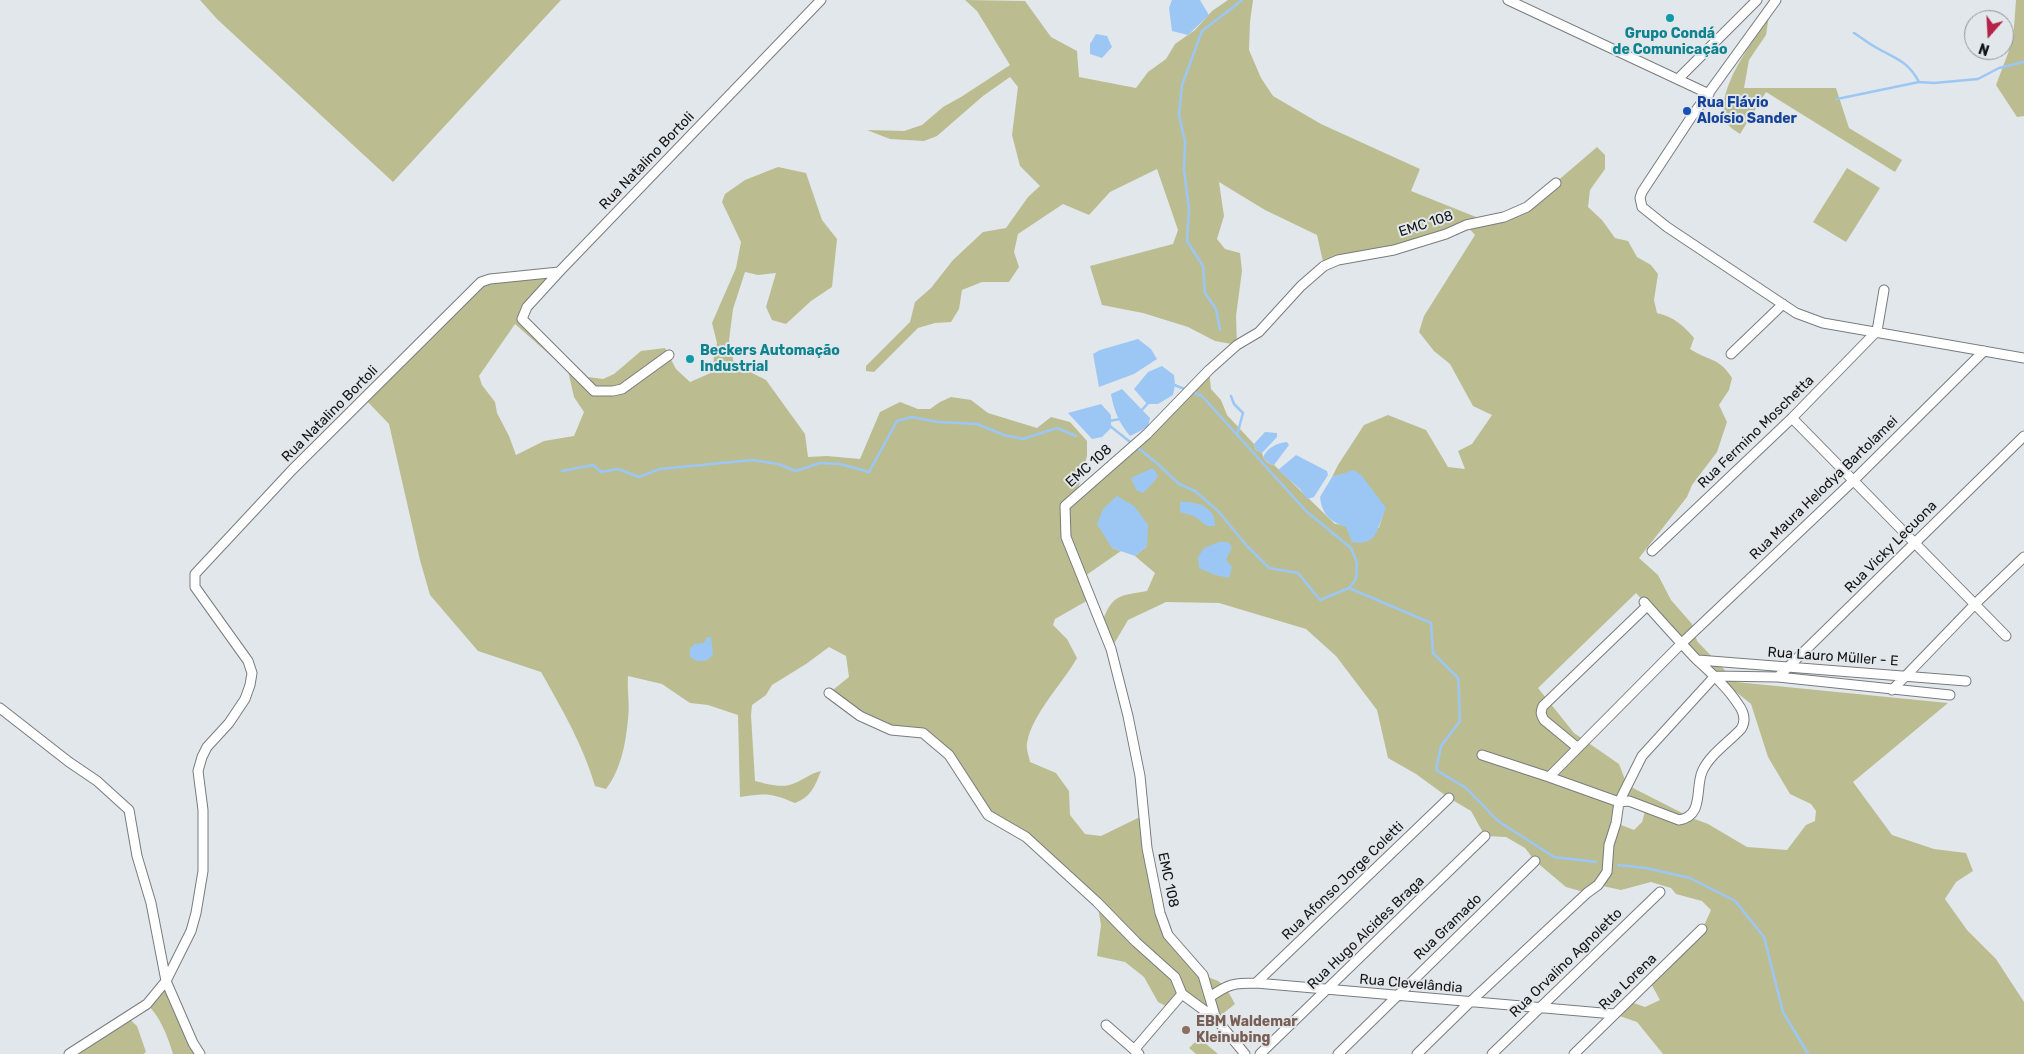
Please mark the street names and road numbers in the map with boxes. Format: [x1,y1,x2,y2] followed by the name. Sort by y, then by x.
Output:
[596,109,698,213] street label: Rua Natalino Bortoli
[1397,207,1455,241] street label: EMC 108
[278,362,382,466] street label: Rua Natalino Bortoli
[1695,372,1817,492] street label: Rua Fermino Moschetta
[1746,413,1902,563] street label: Rua Maura Helodya Bartolamei
[1063,441,1115,491] street label: EMC 108
[1841,497,1941,597] street label: Rua Vicky Lecuona
[1767,644,1899,670] street label: Rua Lauro Müller - E
[1279,818,1407,944] street label: Rua Afonso Jorge Coletti
[1154,851,1182,909] street label: EMC 108
[1304,873,1428,993] street label: Rua Hugo Alcides Braga
[1411,890,1485,964] street label: Rua Gramado
[1506,905,1626,1021] street label: Rua Orvalino Agnoletto
[1596,950,1660,1014] street label: Rua Lorena
[1359,971,1463,997] street label: Rua Clevelândia

